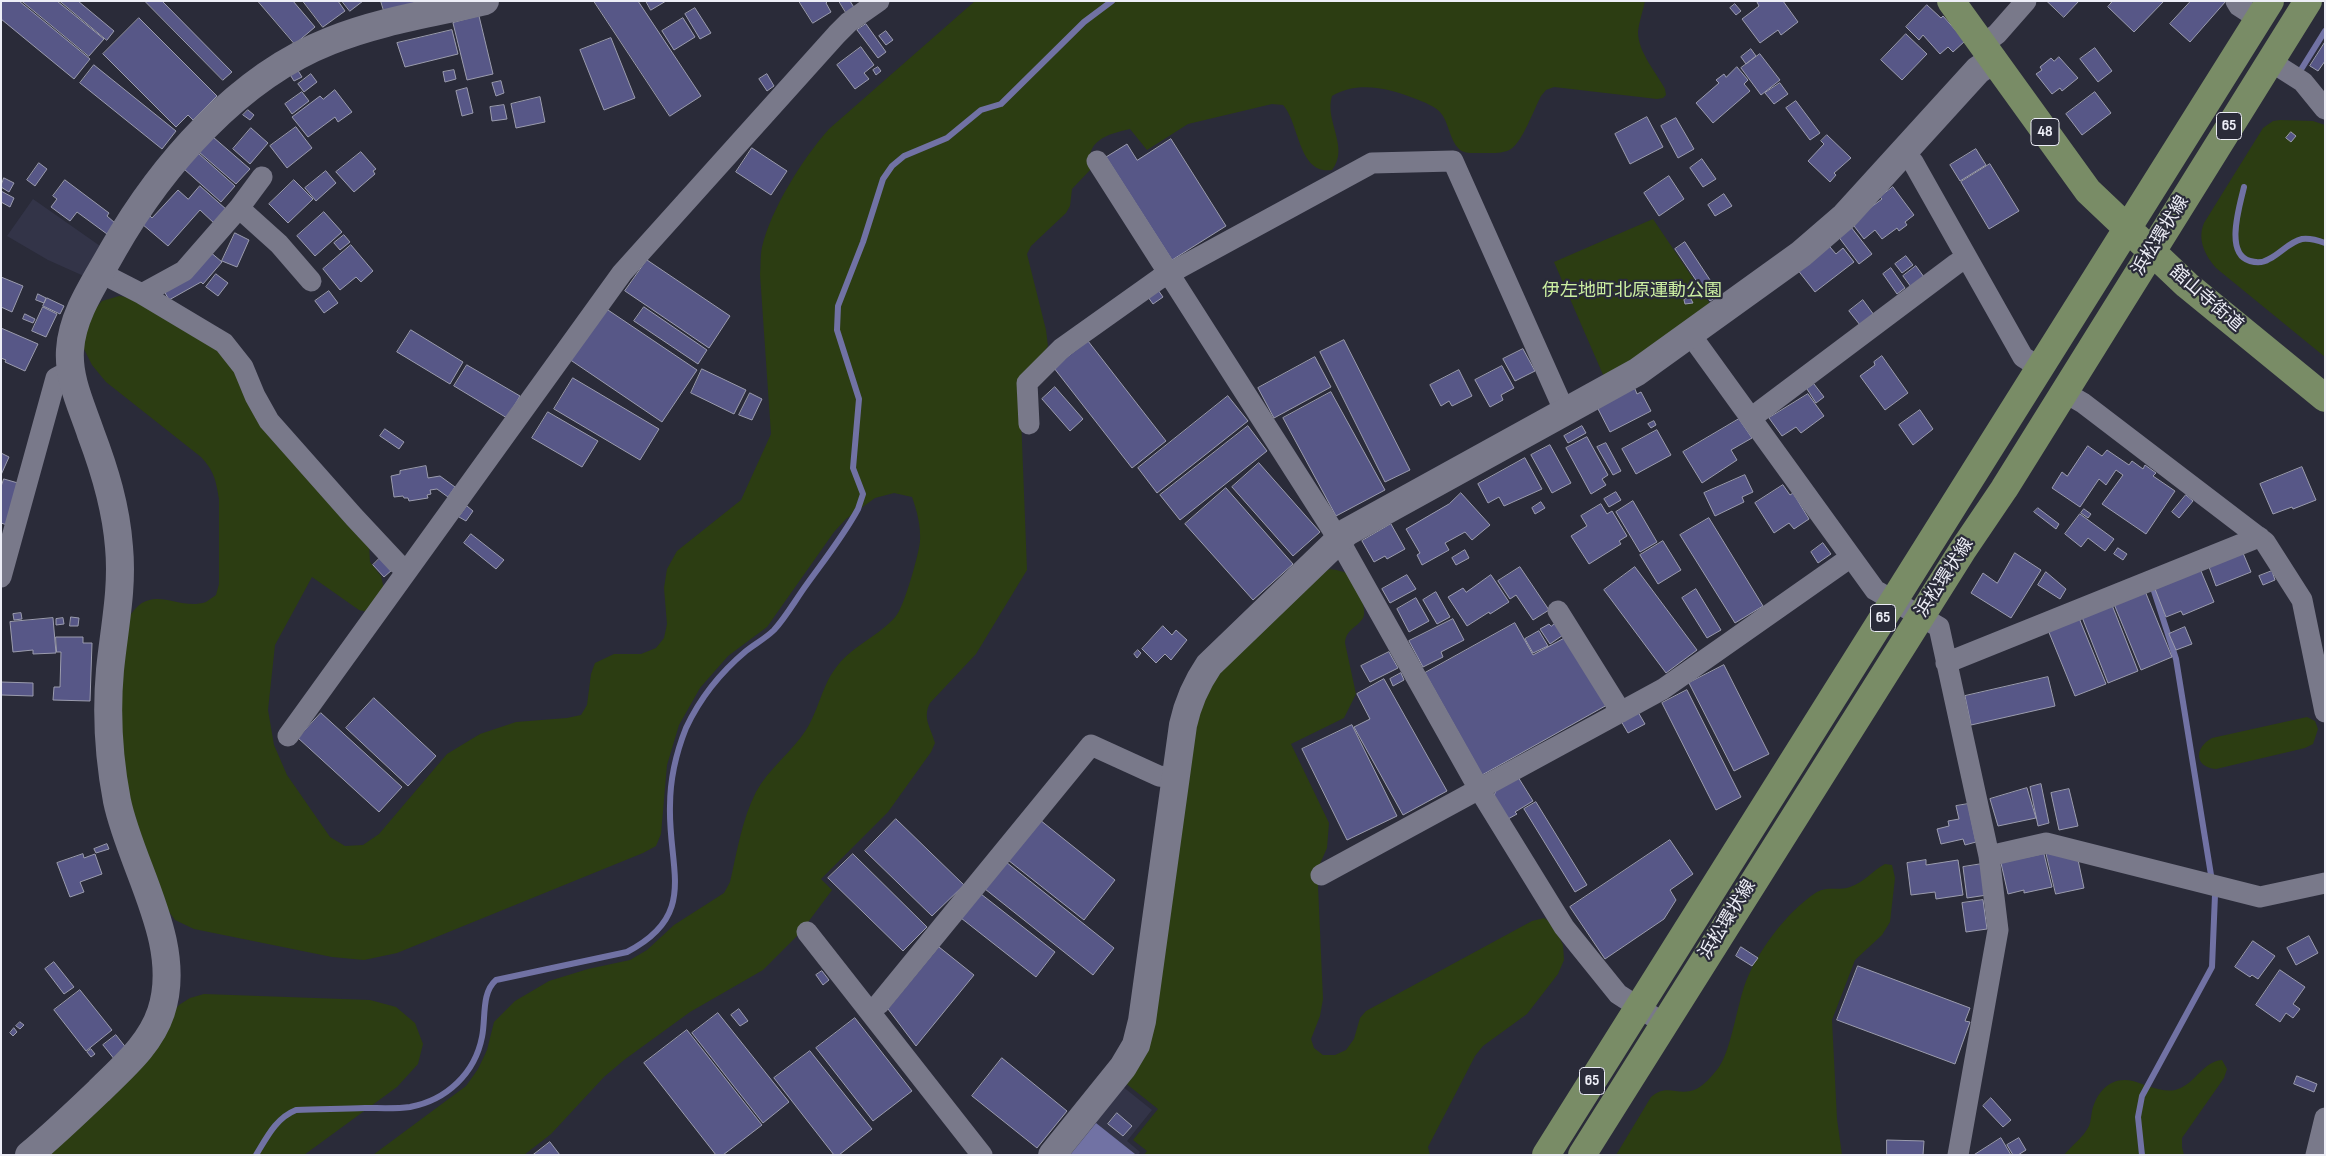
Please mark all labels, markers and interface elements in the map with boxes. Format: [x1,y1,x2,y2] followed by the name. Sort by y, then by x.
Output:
[2216,112,2242,140] road number: 65
[2031,118,2059,146] road number: 48
[2128,192,2194,280] street label: 浜松環状線
[2165,261,2247,337] street label: 舘山寺街道
[1542,280,1722,302] park label: 伊左地町北原運動公園
[1911,534,1979,622] street label: 浜松環状線
[1870,604,1896,632] road number: 65
[1695,876,1761,964] street label: 浜松環状線
[1580,1068,1604,1094] road number: 65

